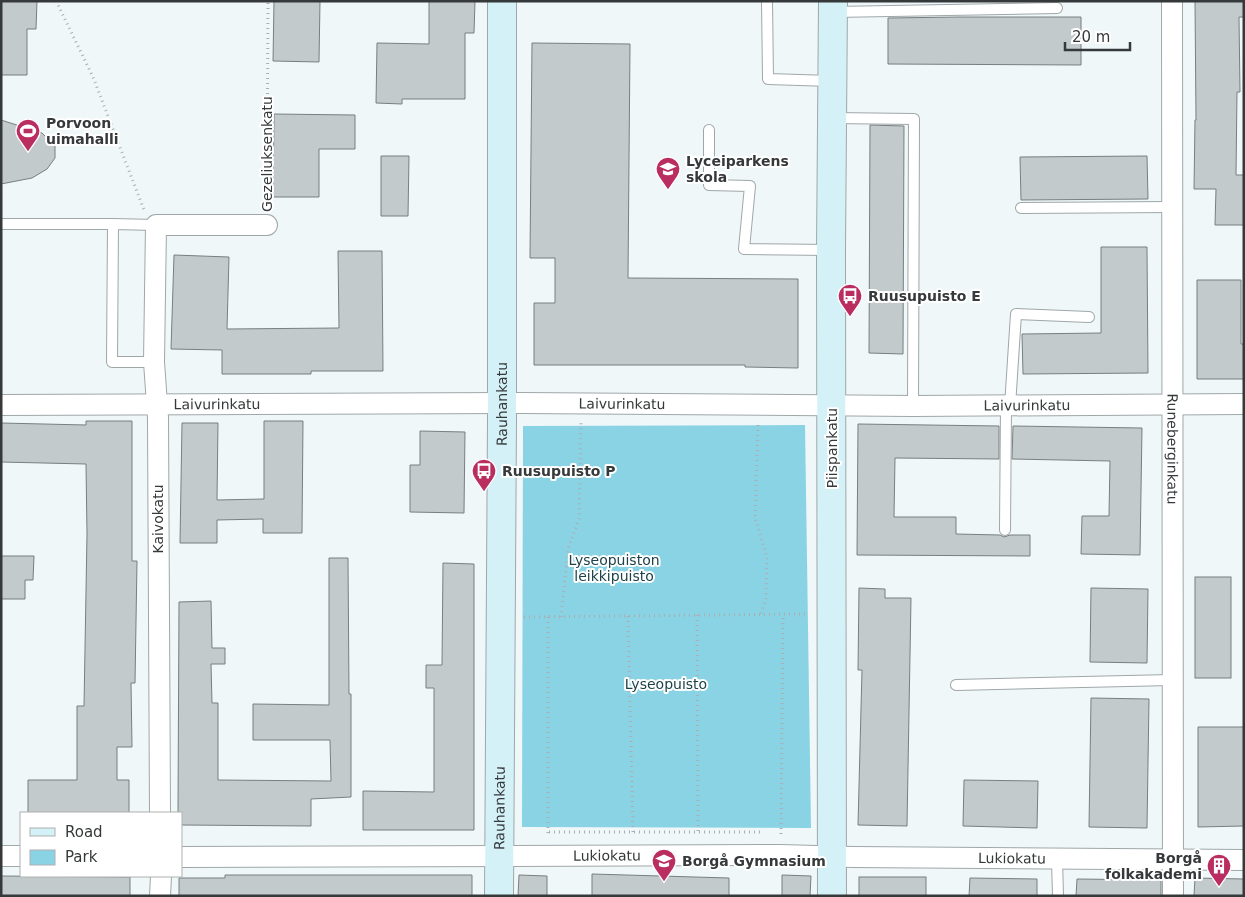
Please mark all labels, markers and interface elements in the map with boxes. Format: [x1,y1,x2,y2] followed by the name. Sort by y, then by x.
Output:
[1065,20,1130,52] scale bar
[1072,28,1110,46] text: 20 m
[259,96,275,212] street label: Gezeliuksenkatu
[46,115,119,147] place label: Porvoon uimahalli
[15,118,41,152] sports icon: Porvoon uimahalli
[686,153,789,185] place label: Lyceiparkens skola
[655,156,681,190] school or university icon: Lyceiparkens skola
[837,283,863,317] bus stop icon: Ruusupuisto E
[868,288,981,304] place label: Ruusupuisto E
[494,362,510,446] street label: Rauhankatu
[1164,393,1181,505] street label: Runeberginkatu
[579,395,665,412] street label: Laivurinkatu
[174,396,260,412] street label: Laivurinkatu
[984,397,1070,414] street label: Laivurinkatu
[824,408,840,488] street label: Piispankatu
[471,458,497,492] bus stop icon: Ruusupuisto P
[502,463,616,479] place label: Ruusupuisto P
[150,484,166,554] street label: Kaivokatu
[568,552,660,584] park label: Lyseopuiston leikkipuisto
[625,676,707,692] park label: Lyseopuisto
[491,766,508,850] street label: Rauhankatu
[20,812,182,877] legend
[65,823,103,841] text: Road
[573,847,641,864] street label: Lukiokatu
[65,848,98,866] text: Park
[651,848,677,882] school or university icon: Borgå Gymnasium
[978,850,1046,866] street label: Lukiokatu
[1105,850,1202,882] place label: Borgå folkakademi
[682,853,826,869] place label: Borgå Gymnasium
[1206,853,1232,887] building icon: Borgå folkakademi

